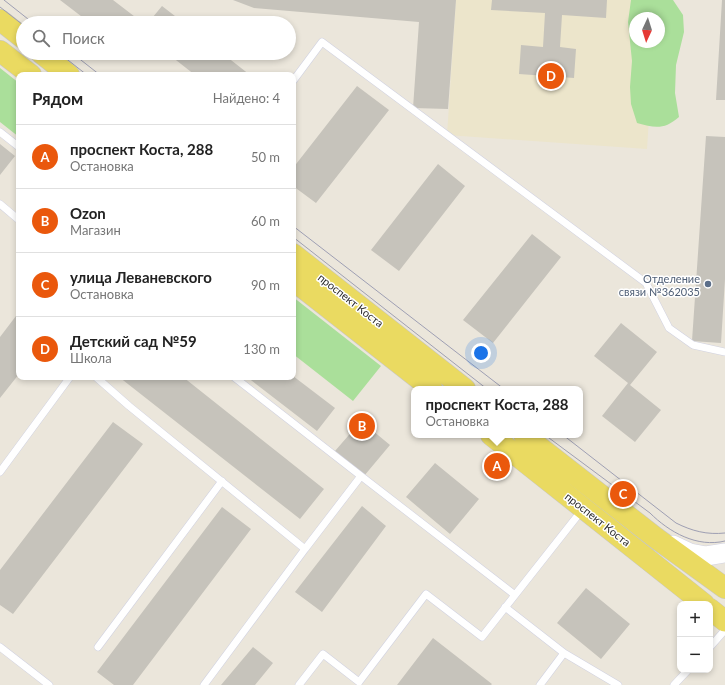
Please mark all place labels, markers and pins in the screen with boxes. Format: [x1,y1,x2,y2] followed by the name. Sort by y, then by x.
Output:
[538,61,564,91] pin: D
[619,272,700,298] place label: Отделение связи №362035
[703,279,713,289] marker: Отделение связи №362035
[349,411,375,441] pin: B
[484,451,510,481] pin: A
[610,479,636,509] pin: C

